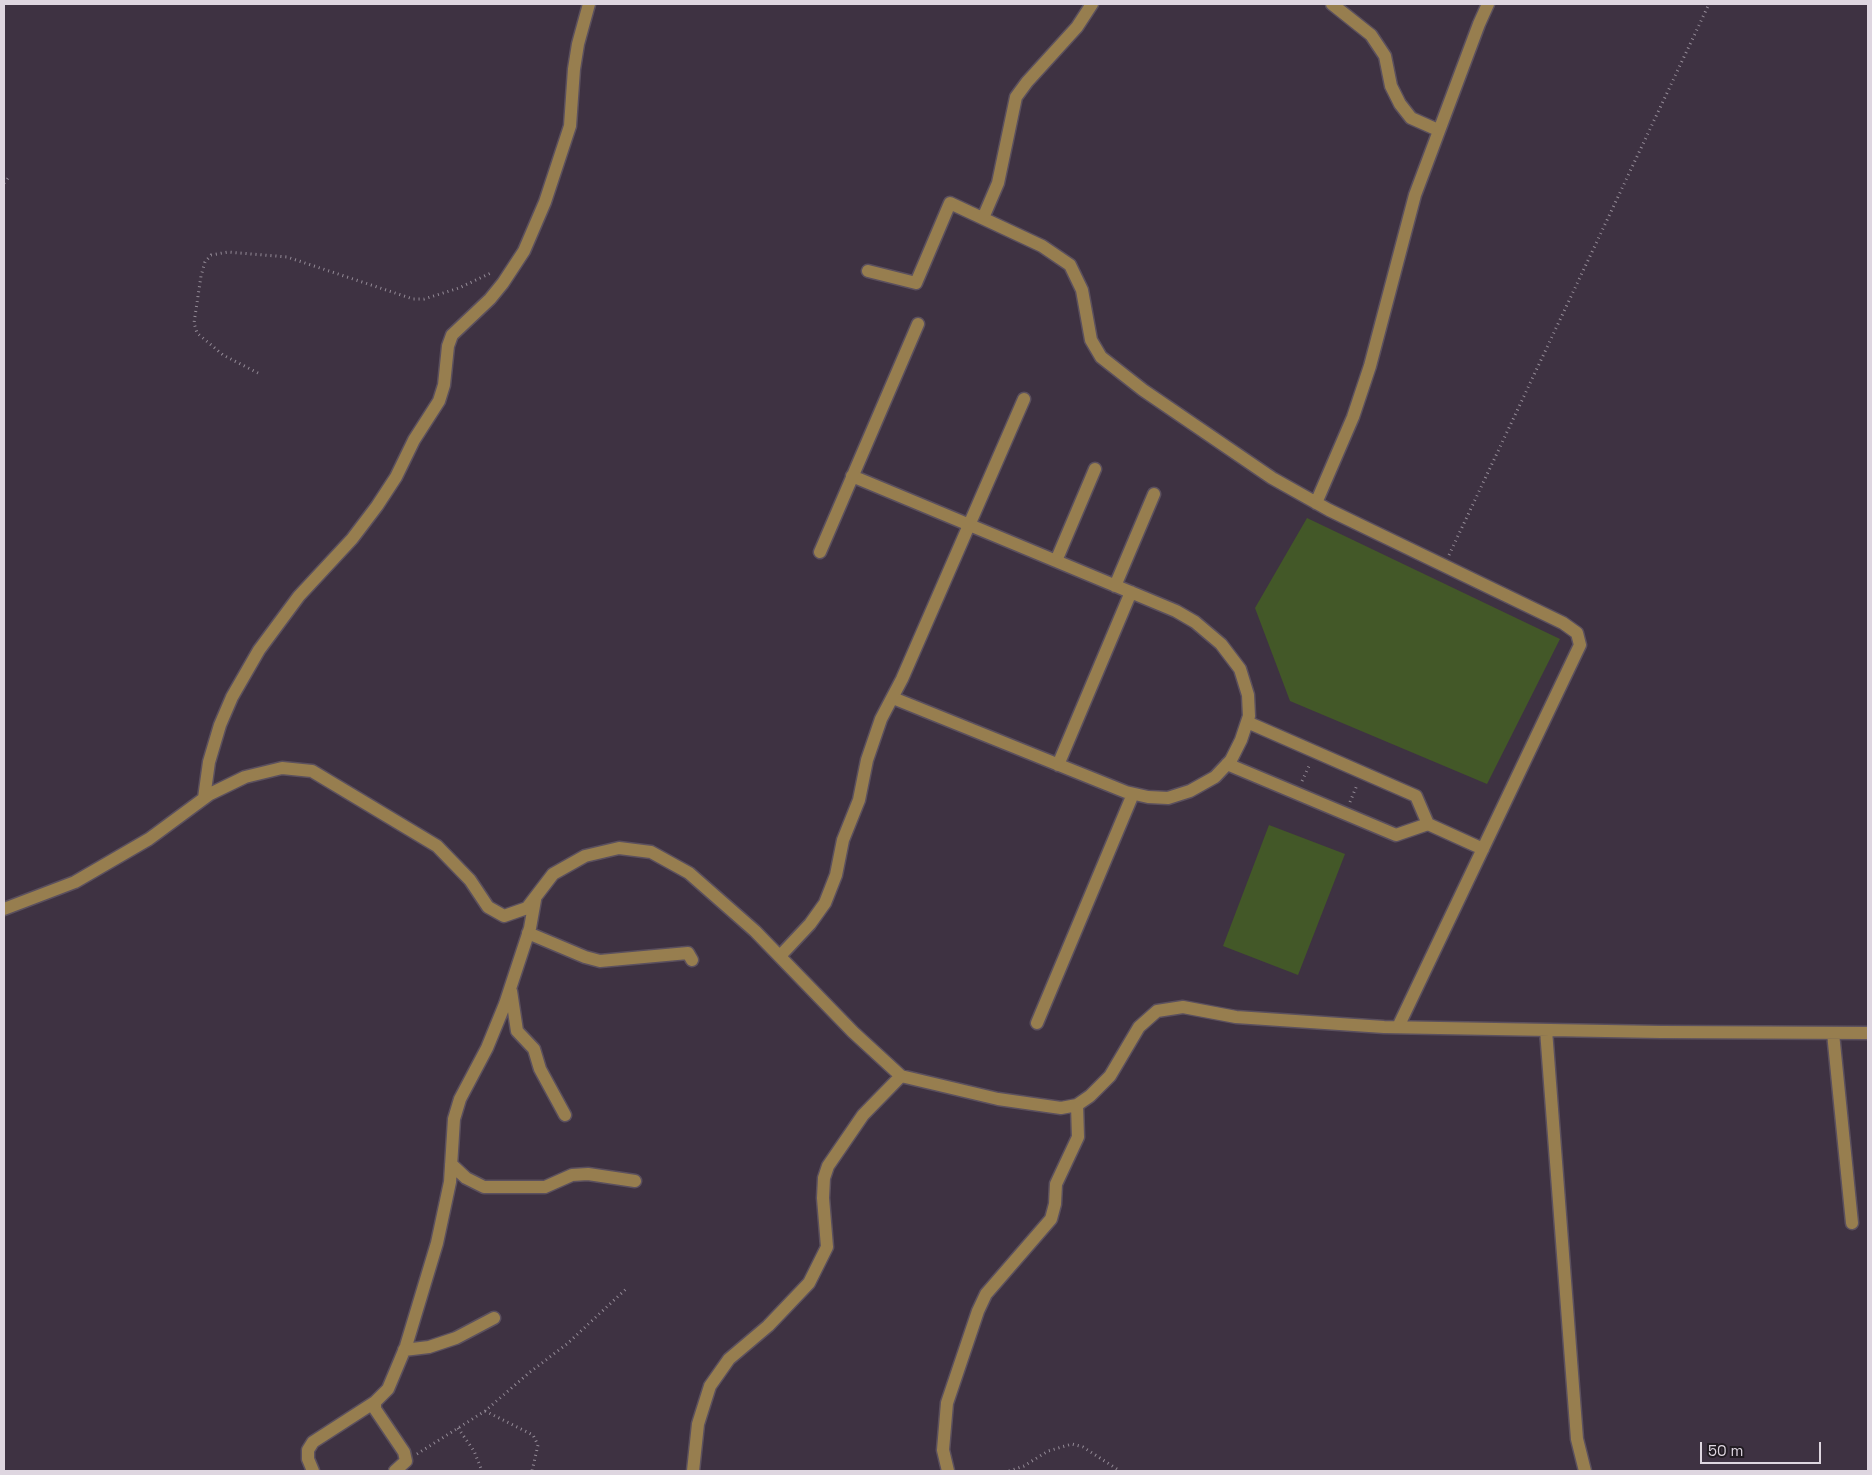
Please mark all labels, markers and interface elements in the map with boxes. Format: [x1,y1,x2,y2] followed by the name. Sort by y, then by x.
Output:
[1702,1432,1823,1464] scale bar
[1708,1441,1743,1460] text: 50 m

